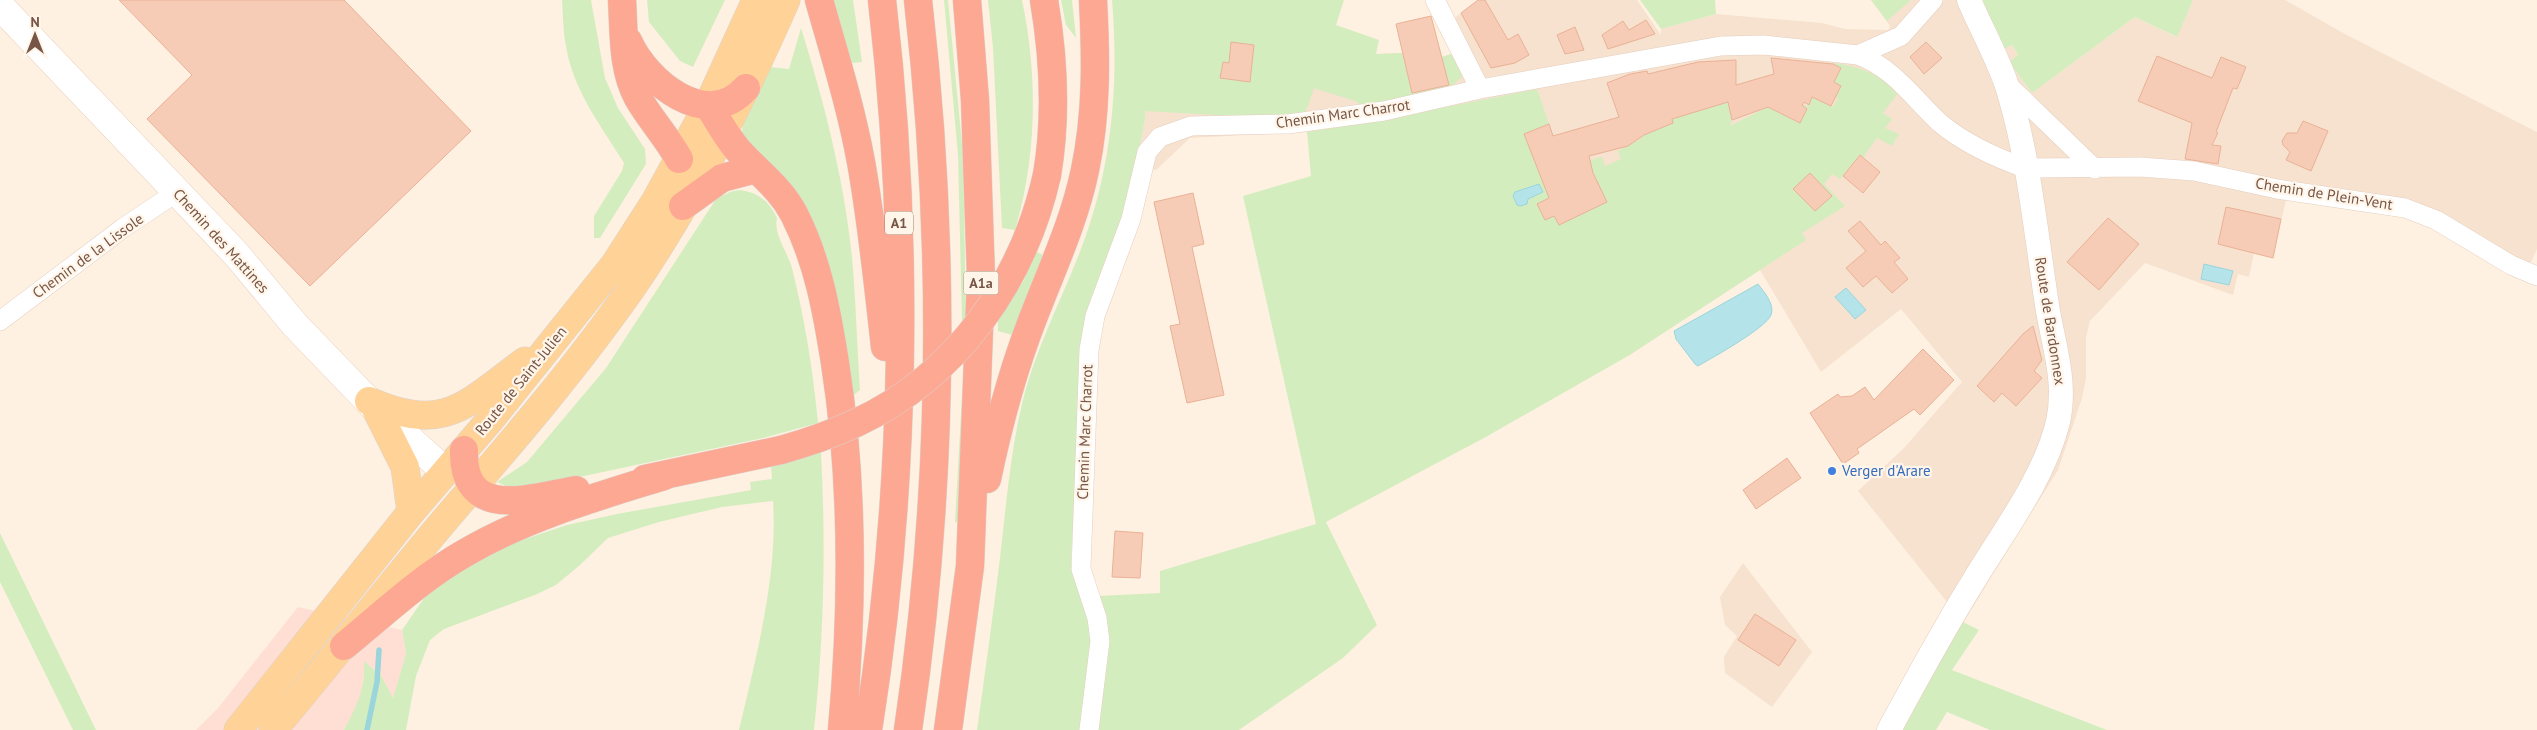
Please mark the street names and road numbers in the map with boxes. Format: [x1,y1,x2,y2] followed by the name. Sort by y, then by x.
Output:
[1275,95,1411,132] street label: Chemin Marc Charrot
[2254,173,2394,214] street label: Chemin de Plein-Vent
[169,184,273,297] street label: Chemin des Mattines
[28,209,147,302] street label: Chemin de la Lissole
[885,212,913,234] road number: A1
[2031,256,2070,387] street label: Route de Bardonnex
[964,272,998,294] road number: A1a
[471,322,570,439] street label: Route de Saint-Julien
[1073,364,1096,500] street label: Chemin Marc Charrot

